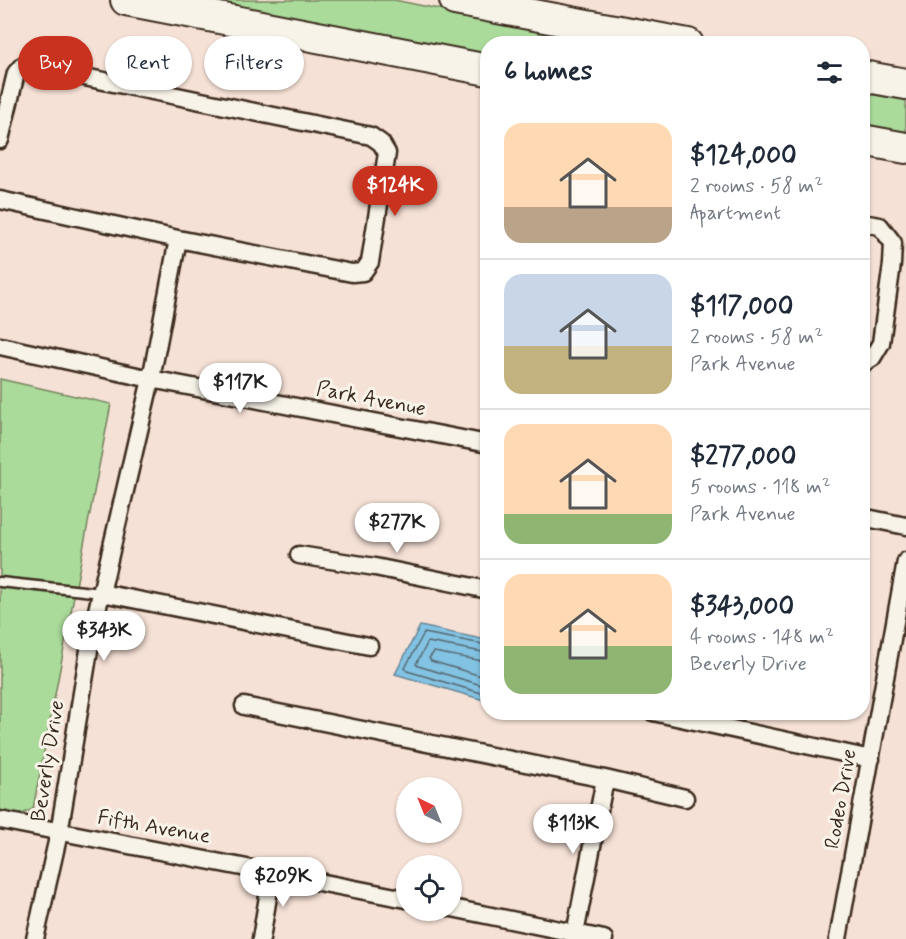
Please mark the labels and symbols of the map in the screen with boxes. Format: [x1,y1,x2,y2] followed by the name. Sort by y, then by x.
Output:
[353,166,437,217] pin: $124K
[198,363,282,414] pin: $117K
[314,375,428,423] street label: Park Avenue
[355,503,439,554] pin: $277K
[62,611,146,662] pin: $343K
[25,698,71,824] street label: Beverly Drive
[818,747,864,851] street label: Rodeo Drive
[396,777,462,843] north arrow
[95,803,213,851] street label: Fifth Avenue
[531,804,615,855] pin: $113K
[241,857,325,908] pin: $209K

